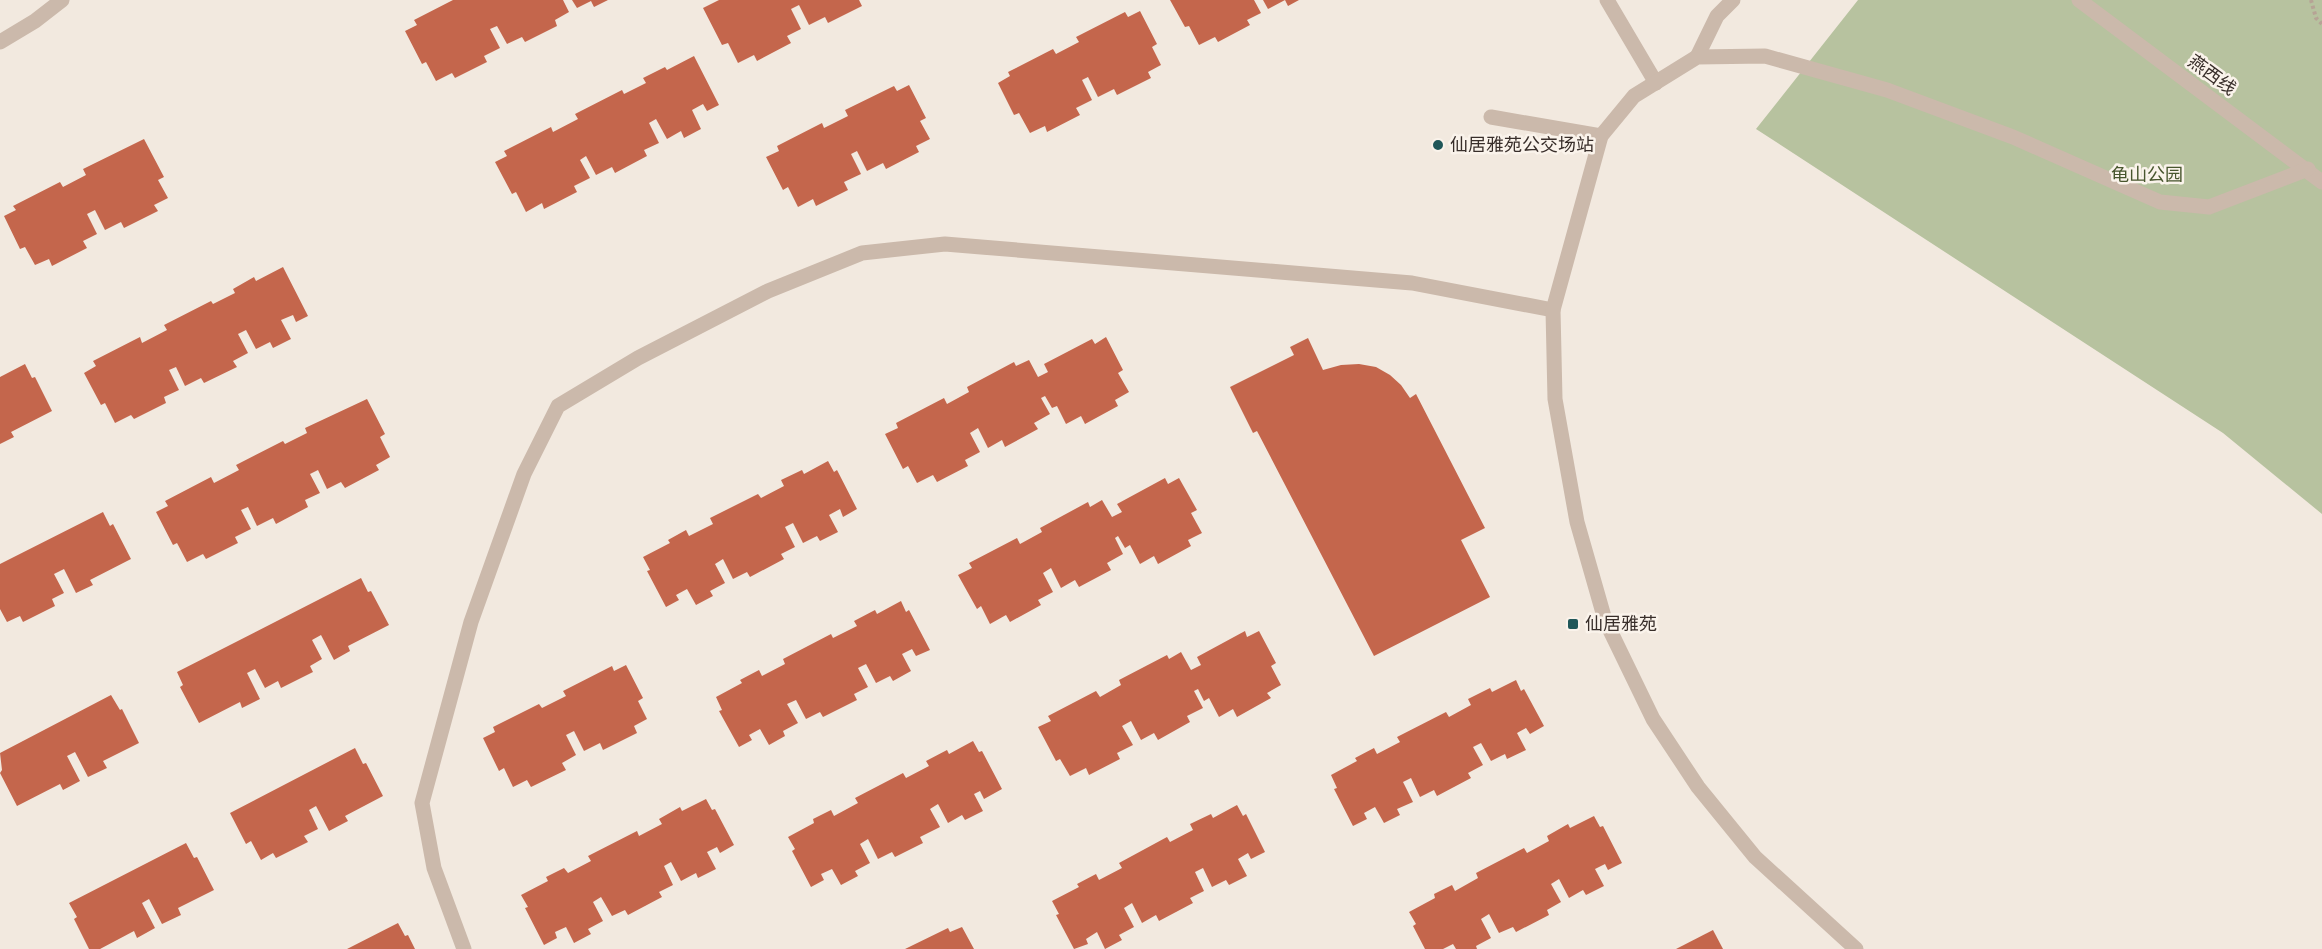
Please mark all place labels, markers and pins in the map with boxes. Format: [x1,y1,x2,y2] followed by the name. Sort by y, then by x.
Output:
[1450,132,1594,156] place label: 仙居雅苑公交场站
[1431,138,1445,152] marker: 仙居雅苑公交场站
[1585,611,1657,635] place label: 仙居雅苑
[1566,617,1580,631] marker: 仙居雅苑

